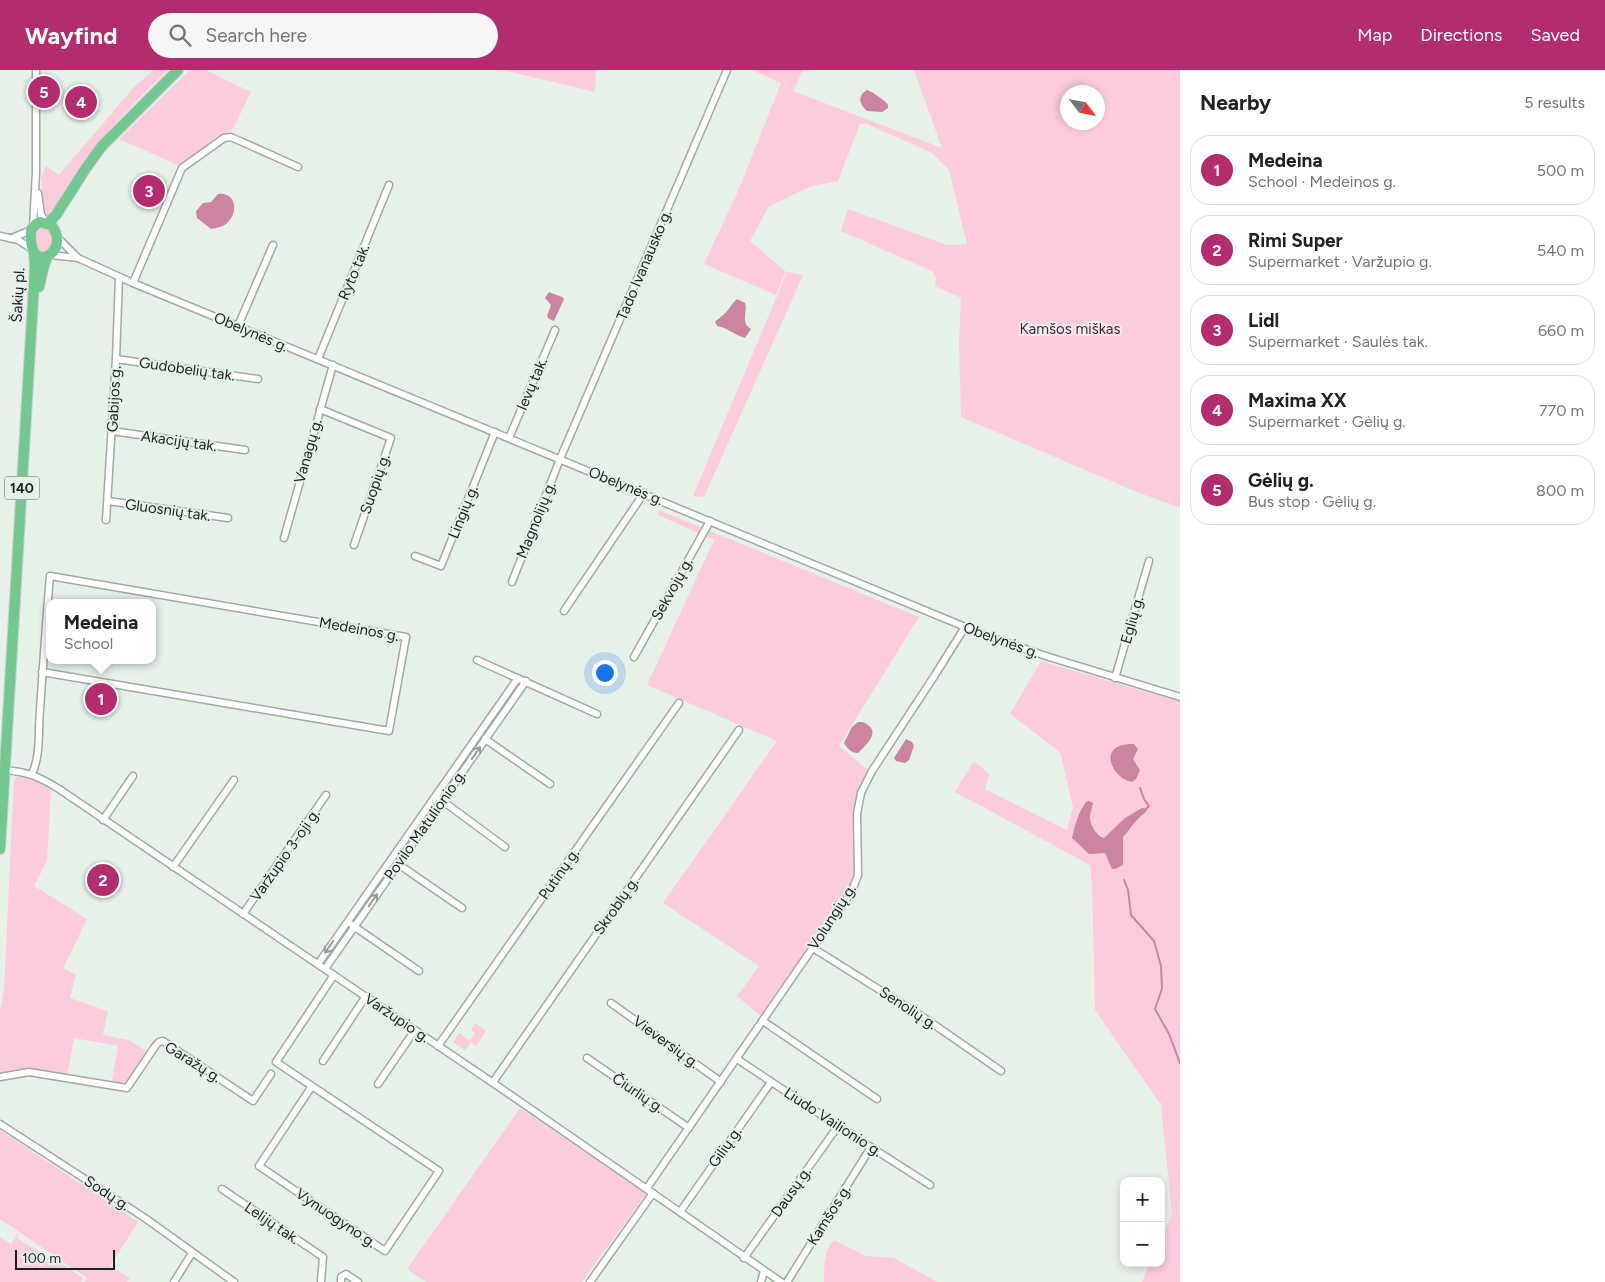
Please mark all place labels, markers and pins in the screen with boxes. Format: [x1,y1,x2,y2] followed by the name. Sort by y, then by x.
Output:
[28,73,60,111] pin: 5
[65,83,97,121] pin: 4
[133,172,165,210] pin: 3
[85,680,117,718] pin: 1
[87,861,119,899] pin: 2

